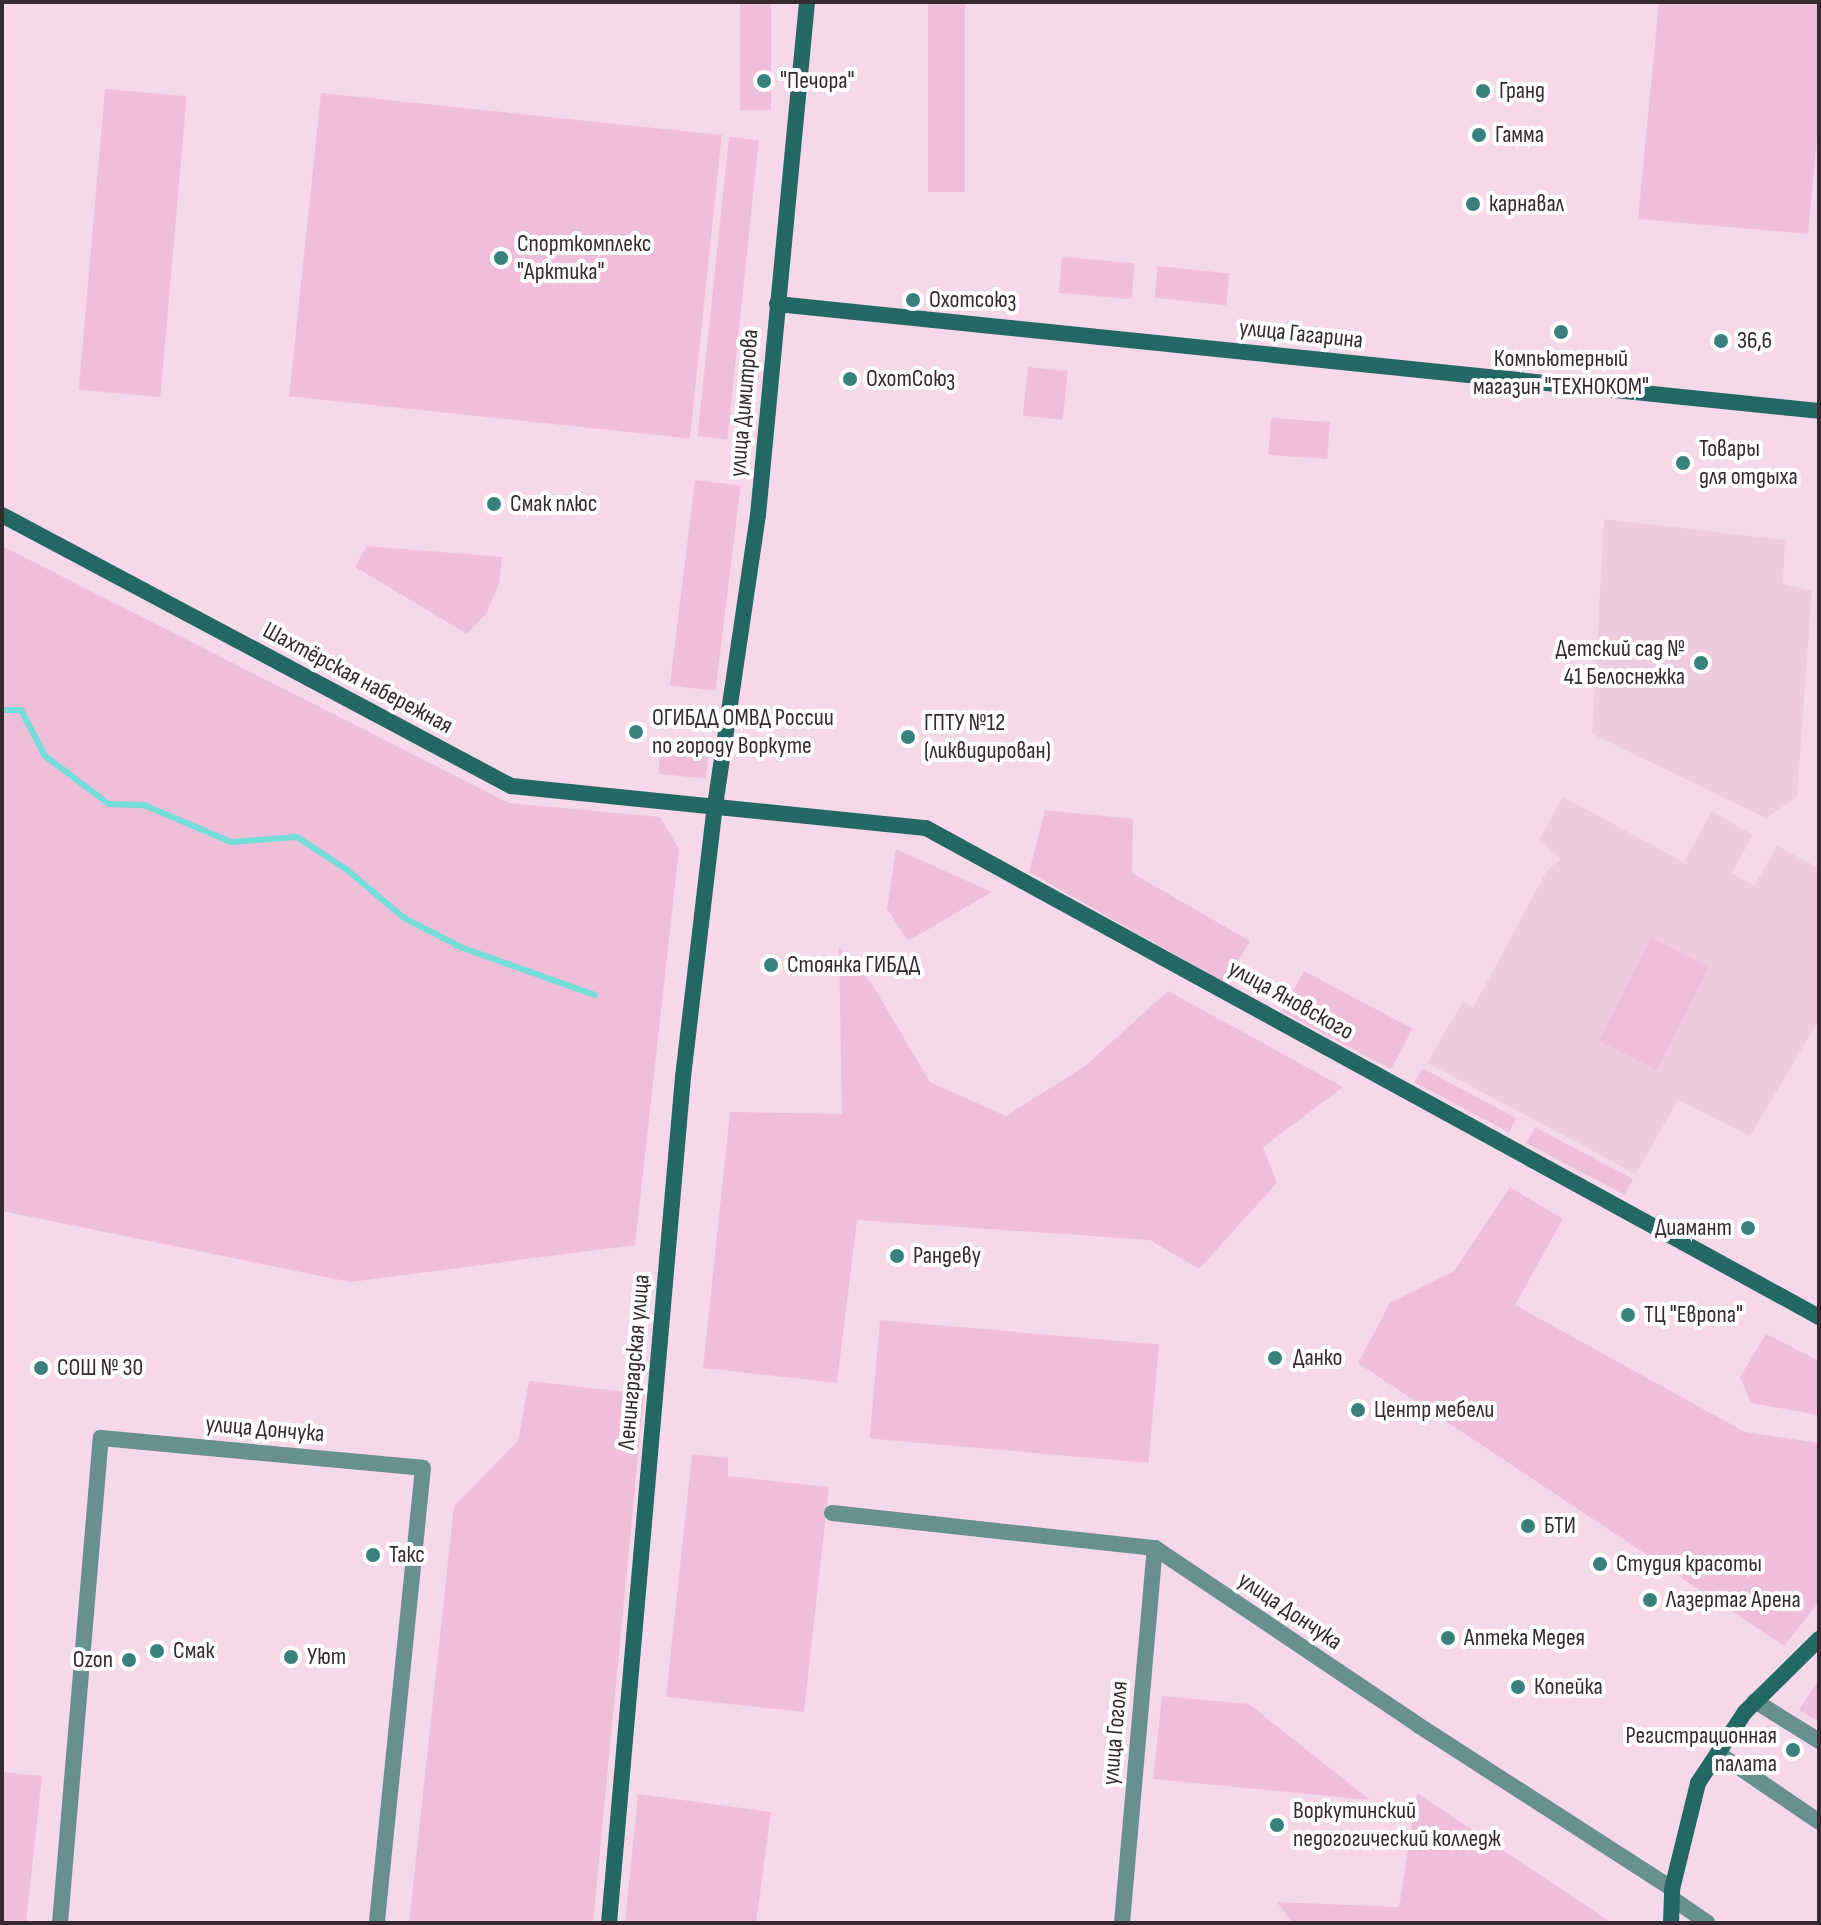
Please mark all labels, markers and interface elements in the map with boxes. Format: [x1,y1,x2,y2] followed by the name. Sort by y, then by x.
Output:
[780,67,855,95] place label: "Печора"
[755,72,773,90] marker: "Печора"
[1499,77,1545,105] place label: Гранд
[1474,82,1492,100] marker: Гранд
[1495,121,1544,149] place label: Гамма
[1470,126,1488,144] marker: Гамма
[1489,190,1564,218] place label: карнавал
[1464,195,1482,213] marker: карнавал
[517,230,651,286] place label: Спорткомплекс "Арктика"
[492,249,510,267] marker: Спорткомплекс "Арктика"
[929,286,1016,314] place label: Охотсоюз
[904,291,922,309] marker: Охотсоюз
[1238,313,1364,355] street label: улица Гагарина
[1552,323,1570,341] marker: Компьютерный магазин "ТЕХНОКОМ"
[1737,327,1772,355] place label: 36,6
[723,328,765,478] street label: улица Димитрова
[1712,332,1730,350] marker: 36,6
[1473,345,1649,401] place label: Компьютерный магазин "ТЕХНОКОМ"
[866,365,955,393] place label: ОхотСоюз
[841,370,859,388] marker: ОхотСоюз
[1699,435,1798,491] place label: Товары для отдыха
[1674,454,1692,472] marker: Товары для отдыха
[510,490,597,518] place label: Смак плюс
[485,495,503,513] marker: Смак плюс
[258,616,458,740] street label: Шахтёрская набережная
[1556,635,1685,691] place label: Детский сад № 41 Белоснежка
[1692,654,1710,672] marker: Детский сад № 41 Белоснежка
[652,704,834,760] place label: ОГИБДД ОМВД России по городу Воркуте
[924,709,1051,765] place label: ГПТУ №12 (ликвидирован)
[627,723,645,741] marker: ОГИБДД ОМВД России по городу Воркуте
[899,728,917,746] marker: ГПТУ №12 (ликвидирован)
[787,951,920,979] place label: Стоянка ГИБДД
[1223,954,1359,1046] street label: улица Яновского
[762,956,780,974] marker: Стоянка ГИБДД
[1655,1214,1732,1242] place label: Диамант
[1739,1219,1757,1237] marker: Диамант
[913,1242,981,1270] place label: Рандеву
[888,1247,906,1265] marker: Рандеву
[612,1273,656,1451] street label: Ленинградская улица
[1644,1301,1743,1329] place label: ТЦ "Европа"
[1619,1306,1637,1324] marker: ТЦ "Европа"
[1293,1344,1342,1372] place label: Данко
[1264,1347,1286,1369] marker: Данко
[57,1354,143,1382] place label: СОШ № 30
[32,1359,50,1377] marker: СОШ № 30
[1374,1396,1494,1424] place label: Центр мебели
[1349,1401,1367,1419] marker: Центр мебели
[204,1409,326,1449] street label: улица Дончука
[1544,1512,1576,1540] place label: БТИ
[1519,1517,1537,1535] marker: БТИ
[389,1541,425,1569] place label: Такс
[364,1546,382,1564] marker: Такс
[1616,1550,1762,1578] place label: Студия красоты
[1591,1555,1609,1573] marker: Студия красоты
[1233,1566,1347,1656] street label: улица Дончука
[1666,1586,1801,1614] place label: Лазертаг Арена
[1641,1591,1659,1609] marker: Лазертаг Арена
[1464,1624,1585,1652] place label: Аптека Медея
[1439,1629,1457,1647] marker: Аптека Медея
[173,1637,215,1665] place label: Смак
[148,1642,166,1660] marker: Смак
[307,1643,346,1671] place label: Уют
[73,1646,113,1674] place label: Ozon
[282,1648,300,1666] marker: Уют
[120,1651,138,1669] marker: Ozon
[1534,1673,1603,1701] place label: Копейка
[1509,1678,1527,1696] marker: Копейка
[1096,1680,1134,1786] street label: улица Гоголя
[1625,1722,1777,1778] place label: Регистрационная палата
[1784,1741,1802,1759] marker: Регистрационная палата
[1293,1797,1501,1853] place label: Воркутинский педогогический колледж
[1268,1816,1286,1834] marker: Воркутинский педогогический колледж

